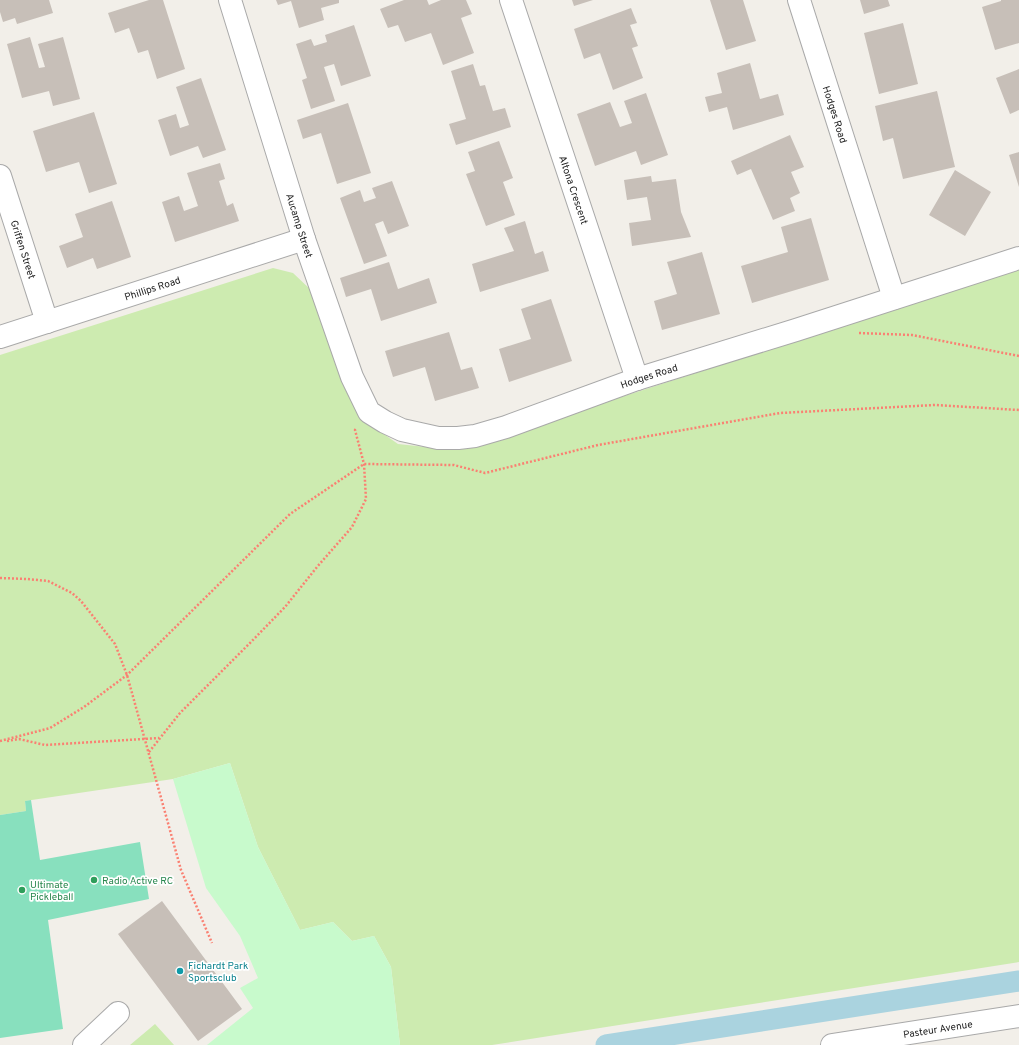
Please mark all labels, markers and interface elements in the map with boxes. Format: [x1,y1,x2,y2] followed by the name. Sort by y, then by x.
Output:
[819,84,849,145] street label: Hodges Road
[555,154,590,227] street label: Altona Crescent
[282,192,315,260] street label: Aucamp Street
[7,219,38,281] street label: Griffen Street
[123,274,182,304] street label: Phillips Road
[619,362,680,393] street label: Hodges Road
[89,875,99,885] marker: Radio Active RC
[102,875,173,888] place label: Radio Active RC
[30,879,73,904] place label: Ultimate Pickleball
[17,885,27,895] marker: Ultimate Pickleball
[188,960,248,985] place label: Fichardt Park Sportsclub
[175,966,185,976] marker: Fichardt Park Sportsclub
[902,1018,974,1042] street label: Pasteur Avenue

